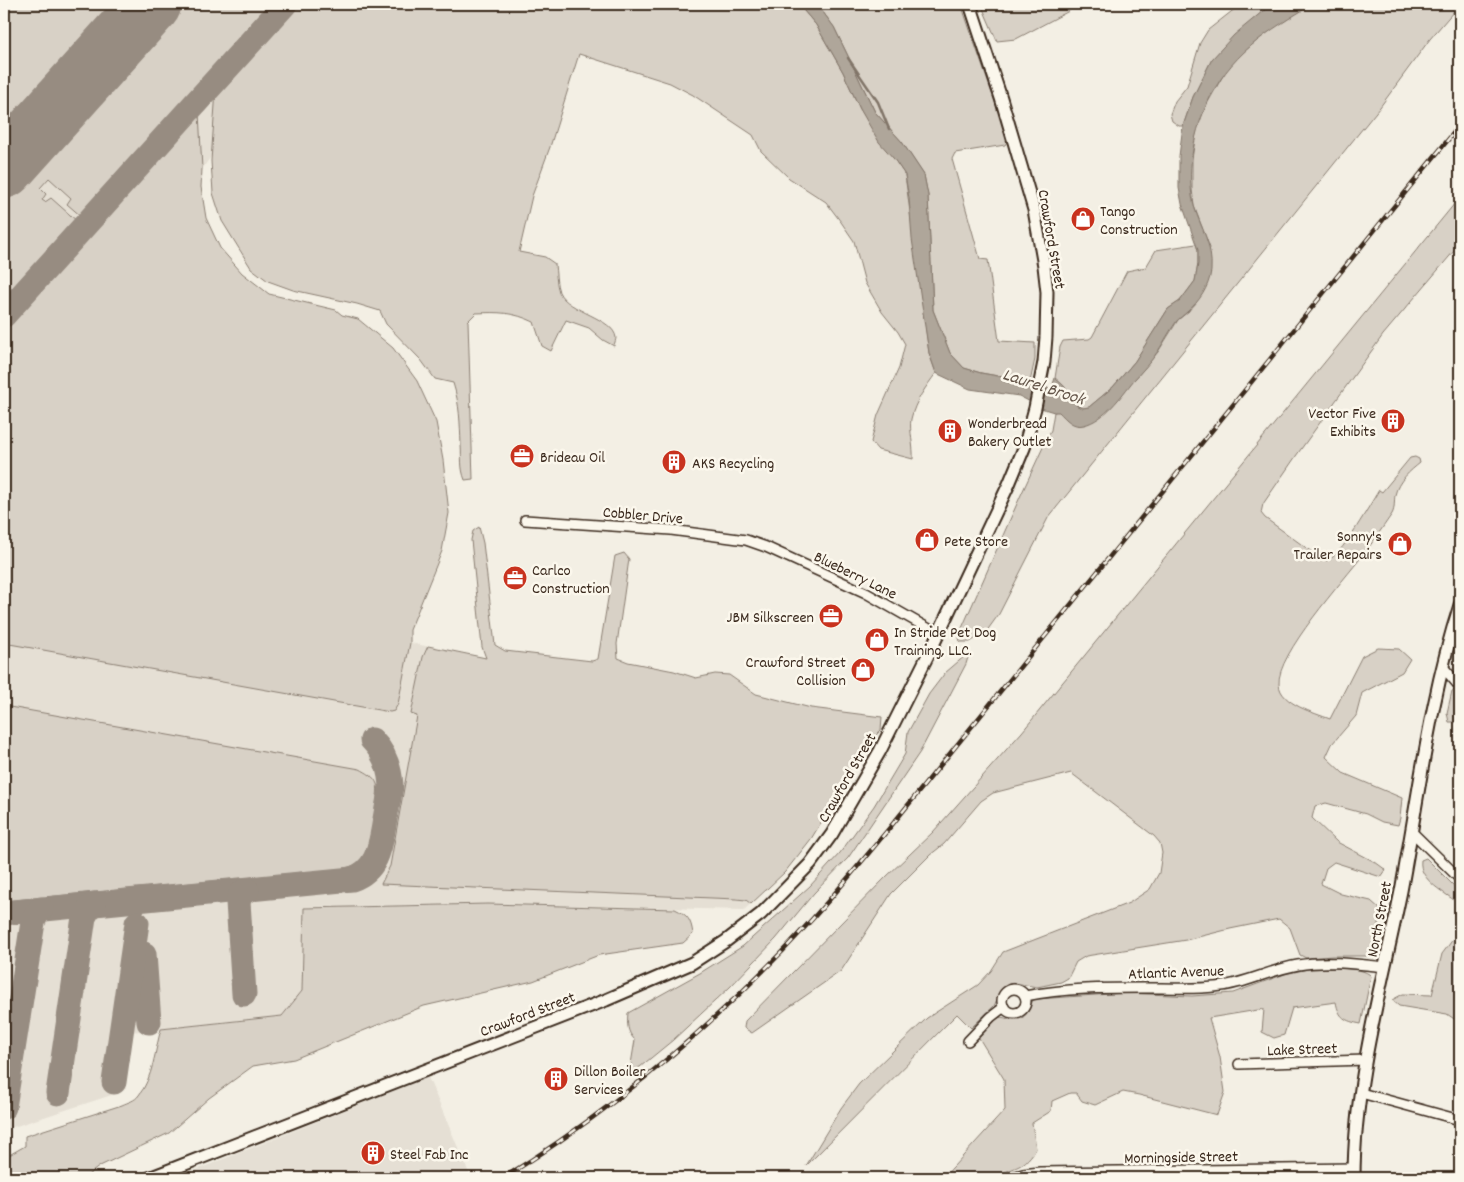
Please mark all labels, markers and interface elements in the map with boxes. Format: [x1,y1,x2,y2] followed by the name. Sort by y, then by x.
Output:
[1030,188,1071,291] street label: Crawford Street
[1100,201,1178,242] place label: Tango Construction
[1070,206,1096,232] shop icon: Tango Construction
[999,363,1089,414] water label: Laurel Brook
[1308,403,1376,444] place label: Vector Five Exhibits
[1380,408,1406,434] building icon: Vector Five Exhibits
[968,413,1052,454] place label: Wonderbread Bakery Outlet
[937,418,963,444] building icon: Wonderbread Bakery Outlet
[509,443,535,469] office icon: Brideau Oil
[540,447,605,470] place label: Brideau Oil
[661,449,687,475] building icon: AKS Recycling
[692,453,774,476] place label: AKS Recycling
[602,502,684,531] street label: Cobbler Drive
[1293,526,1382,567] place label: Sonny's Trailer Repairs
[914,527,940,553] shop icon: Pete Store
[944,531,1008,554] place label: Pete Store
[1387,531,1413,557] shop icon: Sonny's Trailer Repairs
[810,546,900,606] street label: Blueberry Lane
[532,560,610,601] place label: Carlco Construction
[502,565,528,591] office icon: Carlco Construction
[818,603,844,629] office icon: JBM Silkscreen
[727,607,814,630] place label: JBM Silkscreen
[894,622,996,663] place label: In Stride Pet Dog Training, LLC.
[864,627,890,653] shop icon: In Stride Pet Dog Training, LLC.
[746,652,846,693] place label: Crawford Street Collision
[850,657,876,683] shop icon: Crawford Street Collision
[813,729,883,827] street label: Crawford Street
[1362,880,1399,959] street label: North Street
[1128,960,1224,987] street label: Atlantic Avenue
[477,987,579,1044] street label: Crawford Street
[1267,1038,1338,1063] street label: Lake Street
[574,1061,645,1102] place label: Dillon Boiler Services
[543,1066,569,1092] building icon: Dillon Boiler Services
[360,1140,386,1166] building icon: Steel Fab Inc
[390,1144,469,1167] place label: Steel Fab Inc
[1124,1146,1238,1171] street label: Morningside Street

